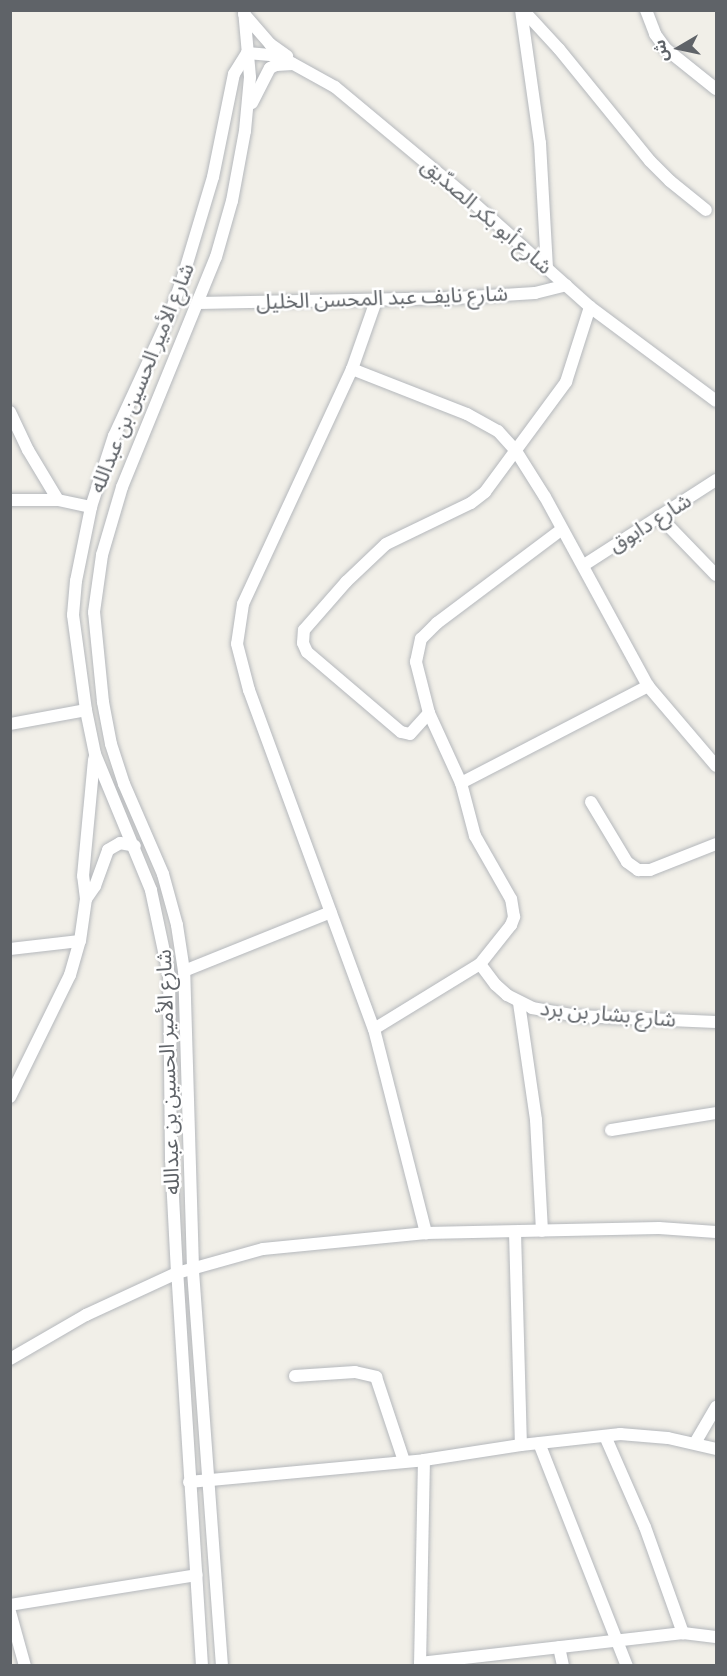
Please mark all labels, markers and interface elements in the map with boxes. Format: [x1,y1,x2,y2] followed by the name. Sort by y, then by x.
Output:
[649,18,709,78] north arrow
[650,38,673,63] text: ش
[417,152,557,280] street label: شارع أبو بكر الصدّيق
[84,259,200,497] street label: شارع الأمير الحسين بن عبدالله
[256,281,508,315] street label: شارع نايف عبد المحسن الخليل
[604,488,696,558] street label: شارع دابوق
[151,949,185,1195] street label: شارع الأمير الحسين بن عبدالله
[539,996,677,1032] street label: شارع بشار بن برد

